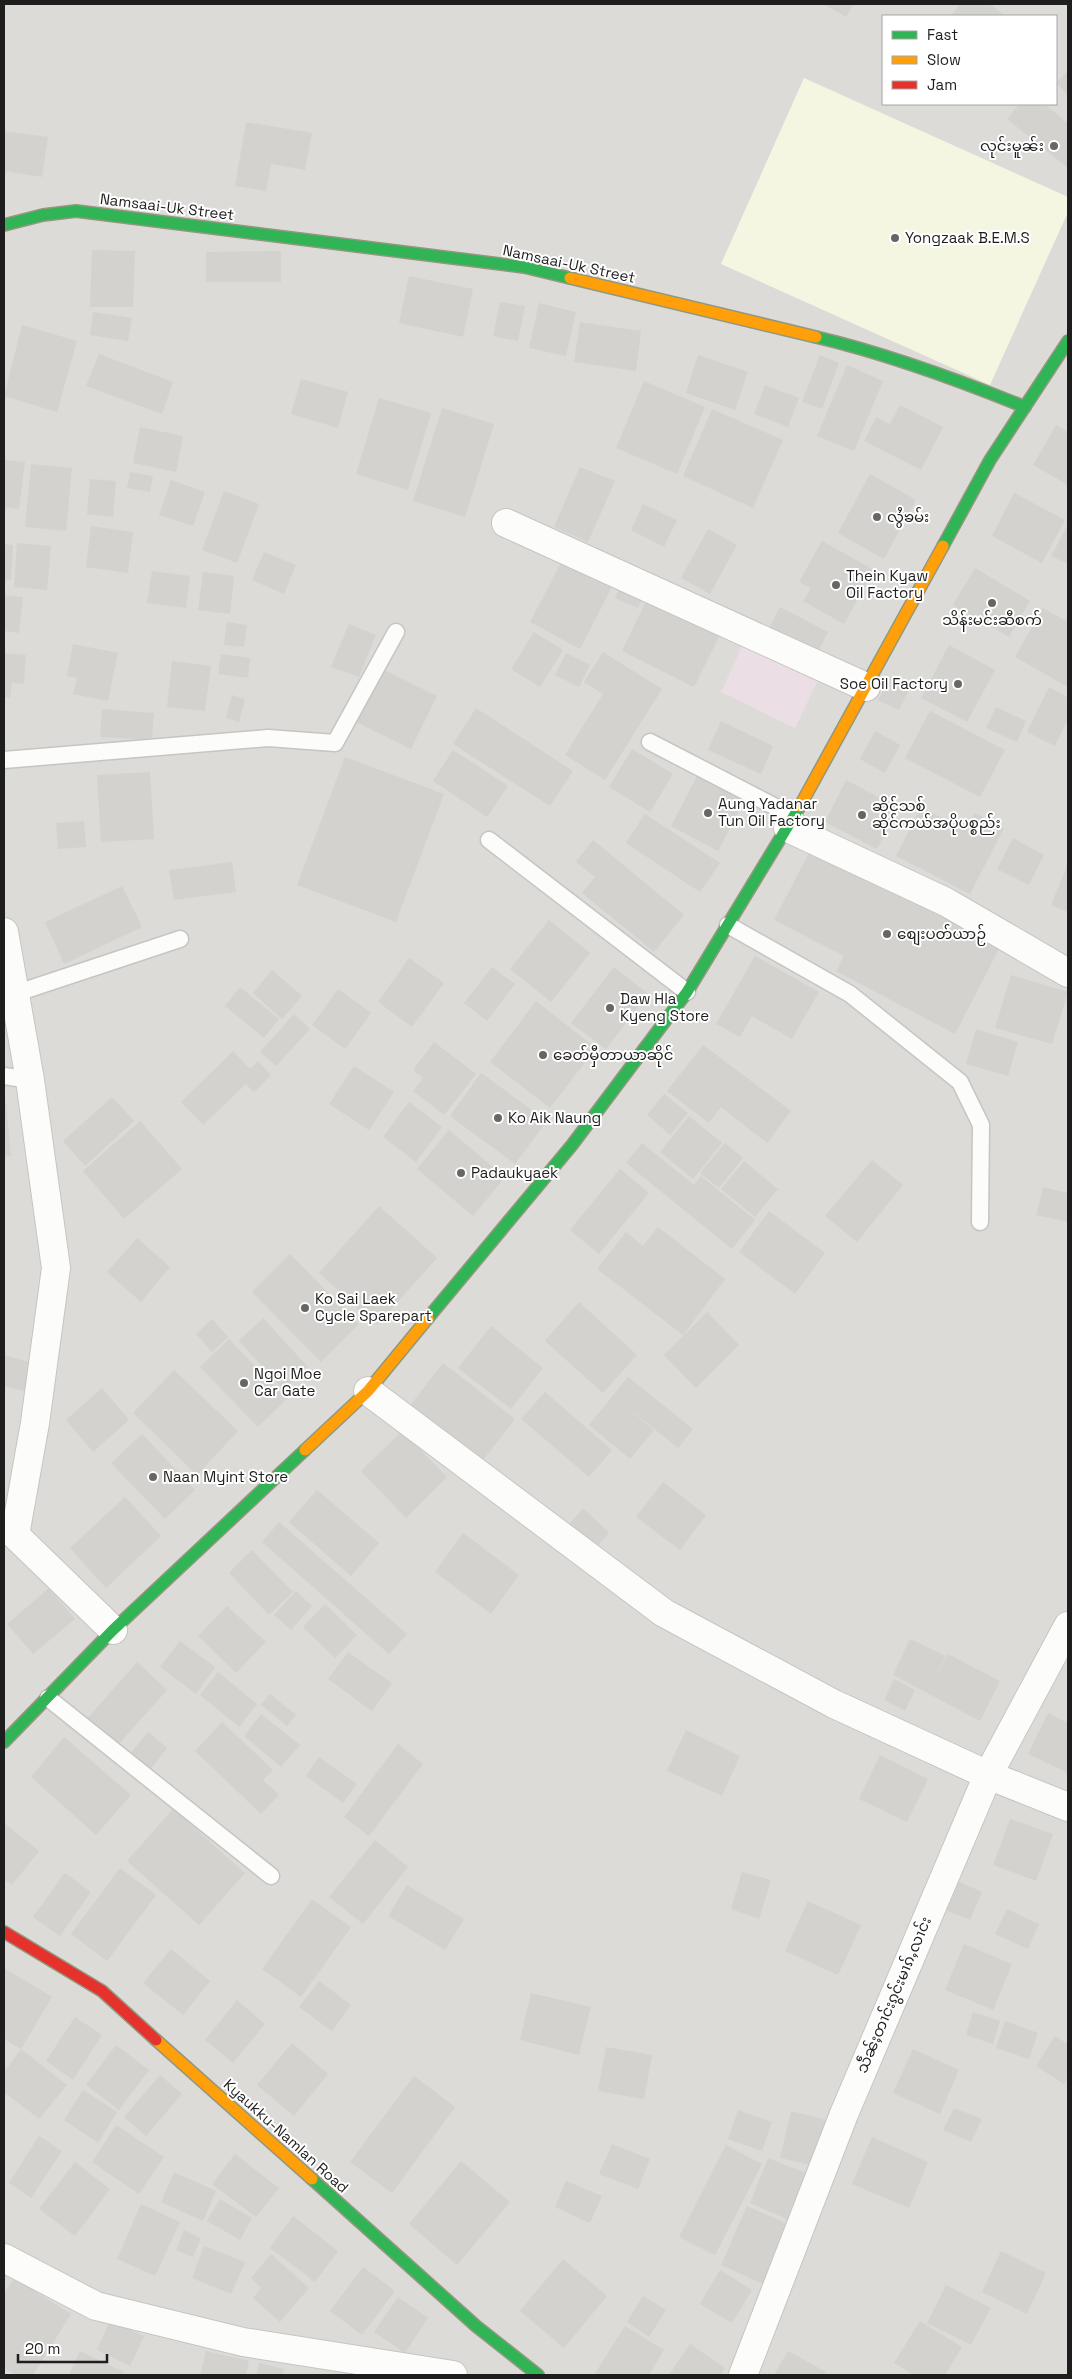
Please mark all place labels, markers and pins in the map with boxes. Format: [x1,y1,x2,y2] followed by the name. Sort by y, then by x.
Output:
[980,136,1044,158] place label: လုင်းမူၼ်း
[1048,140,1060,152] marker: လုင်းမူၼ်း
[905,228,1030,247] place label: Yongzaak B.E.M.S
[889,232,901,244] marker: Yongzaak B.E.M.S
[887,507,929,528] place label: လွႆၶမ်း
[871,511,883,523] marker: လွႆၶမ်း
[846,566,928,602] place label: Thein Kyaw Oil Factory
[830,579,842,591] marker: Thein Kyaw Oil Factory
[986,597,998,609] marker: သိန်းမင်းဆီစက်
[942,610,1042,632] place label: သိန်းမင်းဆီစက်
[840,674,948,693] place label: Soe Oil Factory
[952,678,964,690] marker: Soe Oil Factory
[718,794,825,830] place label: Aung Yadanar Tun Oil Factory
[872,796,1001,835] place label: ဆိုင်သစ် ဆိုင်ကယ်အပိုပစ္စည်း
[702,807,714,819] marker: Aung Yadanar Tun Oil Factory
[856,809,868,821] marker: ဆိုင်သစ် ဆိုင်ကယ်အပိုပစ္စည်း
[897,924,986,946] place label: စျေးပတ်ယာဉ်
[881,928,893,940] marker: စျေးပတ်ယာဉ်
[620,989,709,1025] place label: Daw Hla Kyeng Store
[604,1002,616,1014] marker: Daw Hla Kyeng Store
[553,1045,673,1067] place label: ခေတ်မှီတာယာဆိုင်
[537,1049,549,1061] marker: ခေတ်မှီတာယာဆိုင်
[508,1108,601,1127] place label: Ko Aik Naung
[492,1112,504,1124] marker: Ko Aik Naung
[471,1163,558,1182] place label: Padaukyaek
[455,1167,467,1179] marker: Padaukyaek
[315,1289,432,1325] place label: Ko Sai Laek Cycle Sparepart
[299,1302,311,1314] marker: Ko Sai Laek Cycle Sparepart
[254,1364,322,1400] place label: Ngoi Moe Car Gate
[238,1377,250,1389] marker: Ngoi Moe Car Gate
[163,1467,288,1486] place label: Naan Myint Store
[147,1471,159,1483] marker: Naan Myint Store

